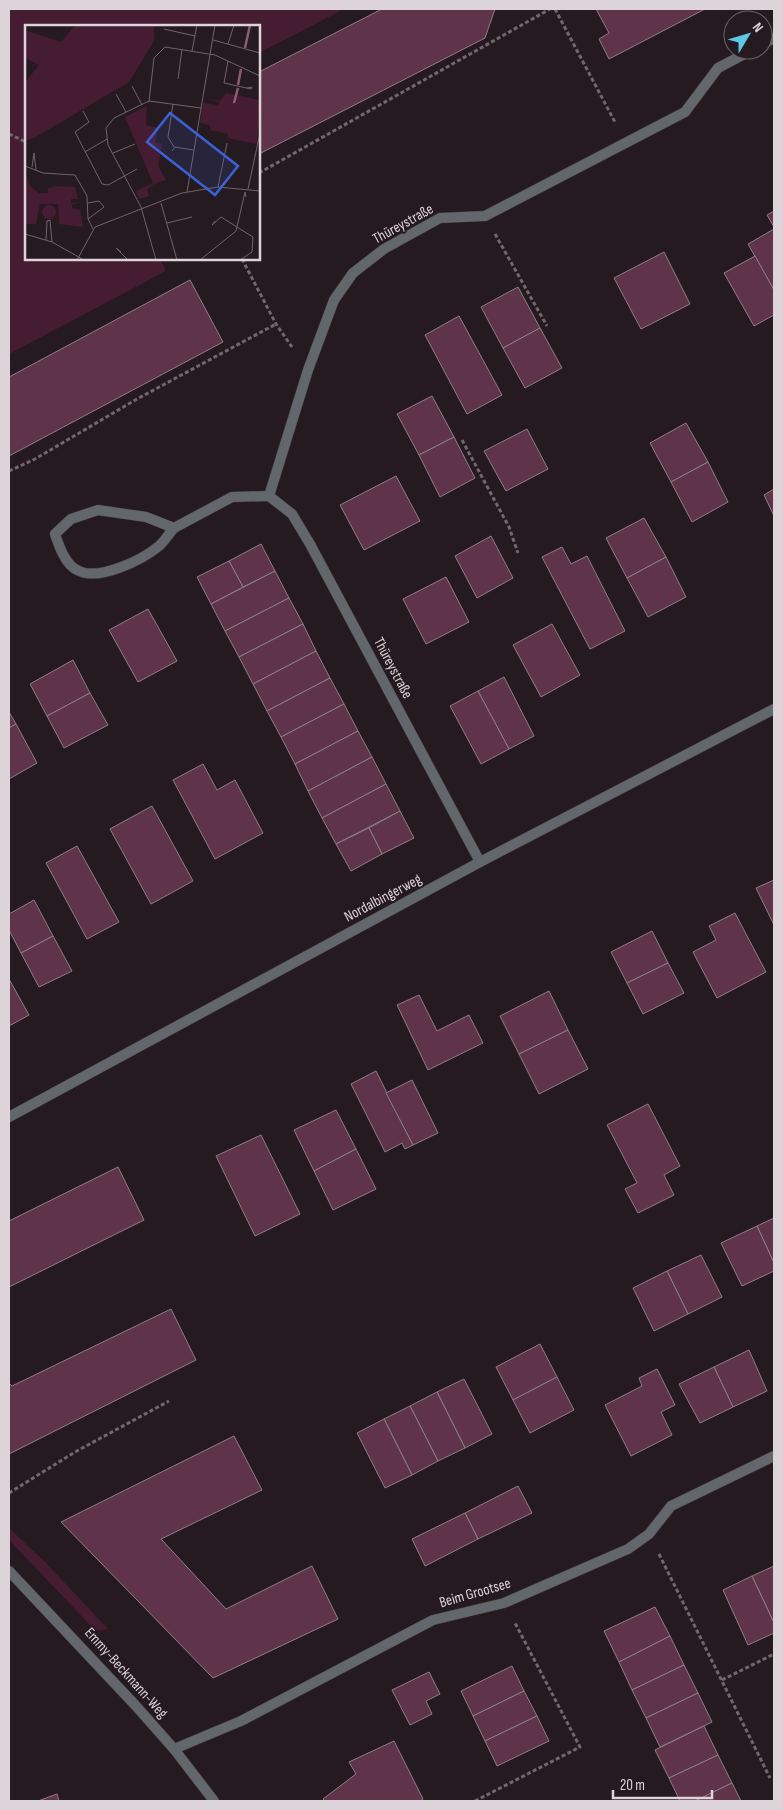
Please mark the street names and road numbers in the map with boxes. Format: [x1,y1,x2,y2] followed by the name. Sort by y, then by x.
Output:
[369,200,437,248] street label: Thüreystraße
[369,634,417,702] street label: Thüreystraße
[341,870,425,926] street label: Nordalbingerweg
[437,1574,513,1612] street label: Beim Grootsee
[80,1624,172,1722] street label: Emmy-Beckmann-Weg

